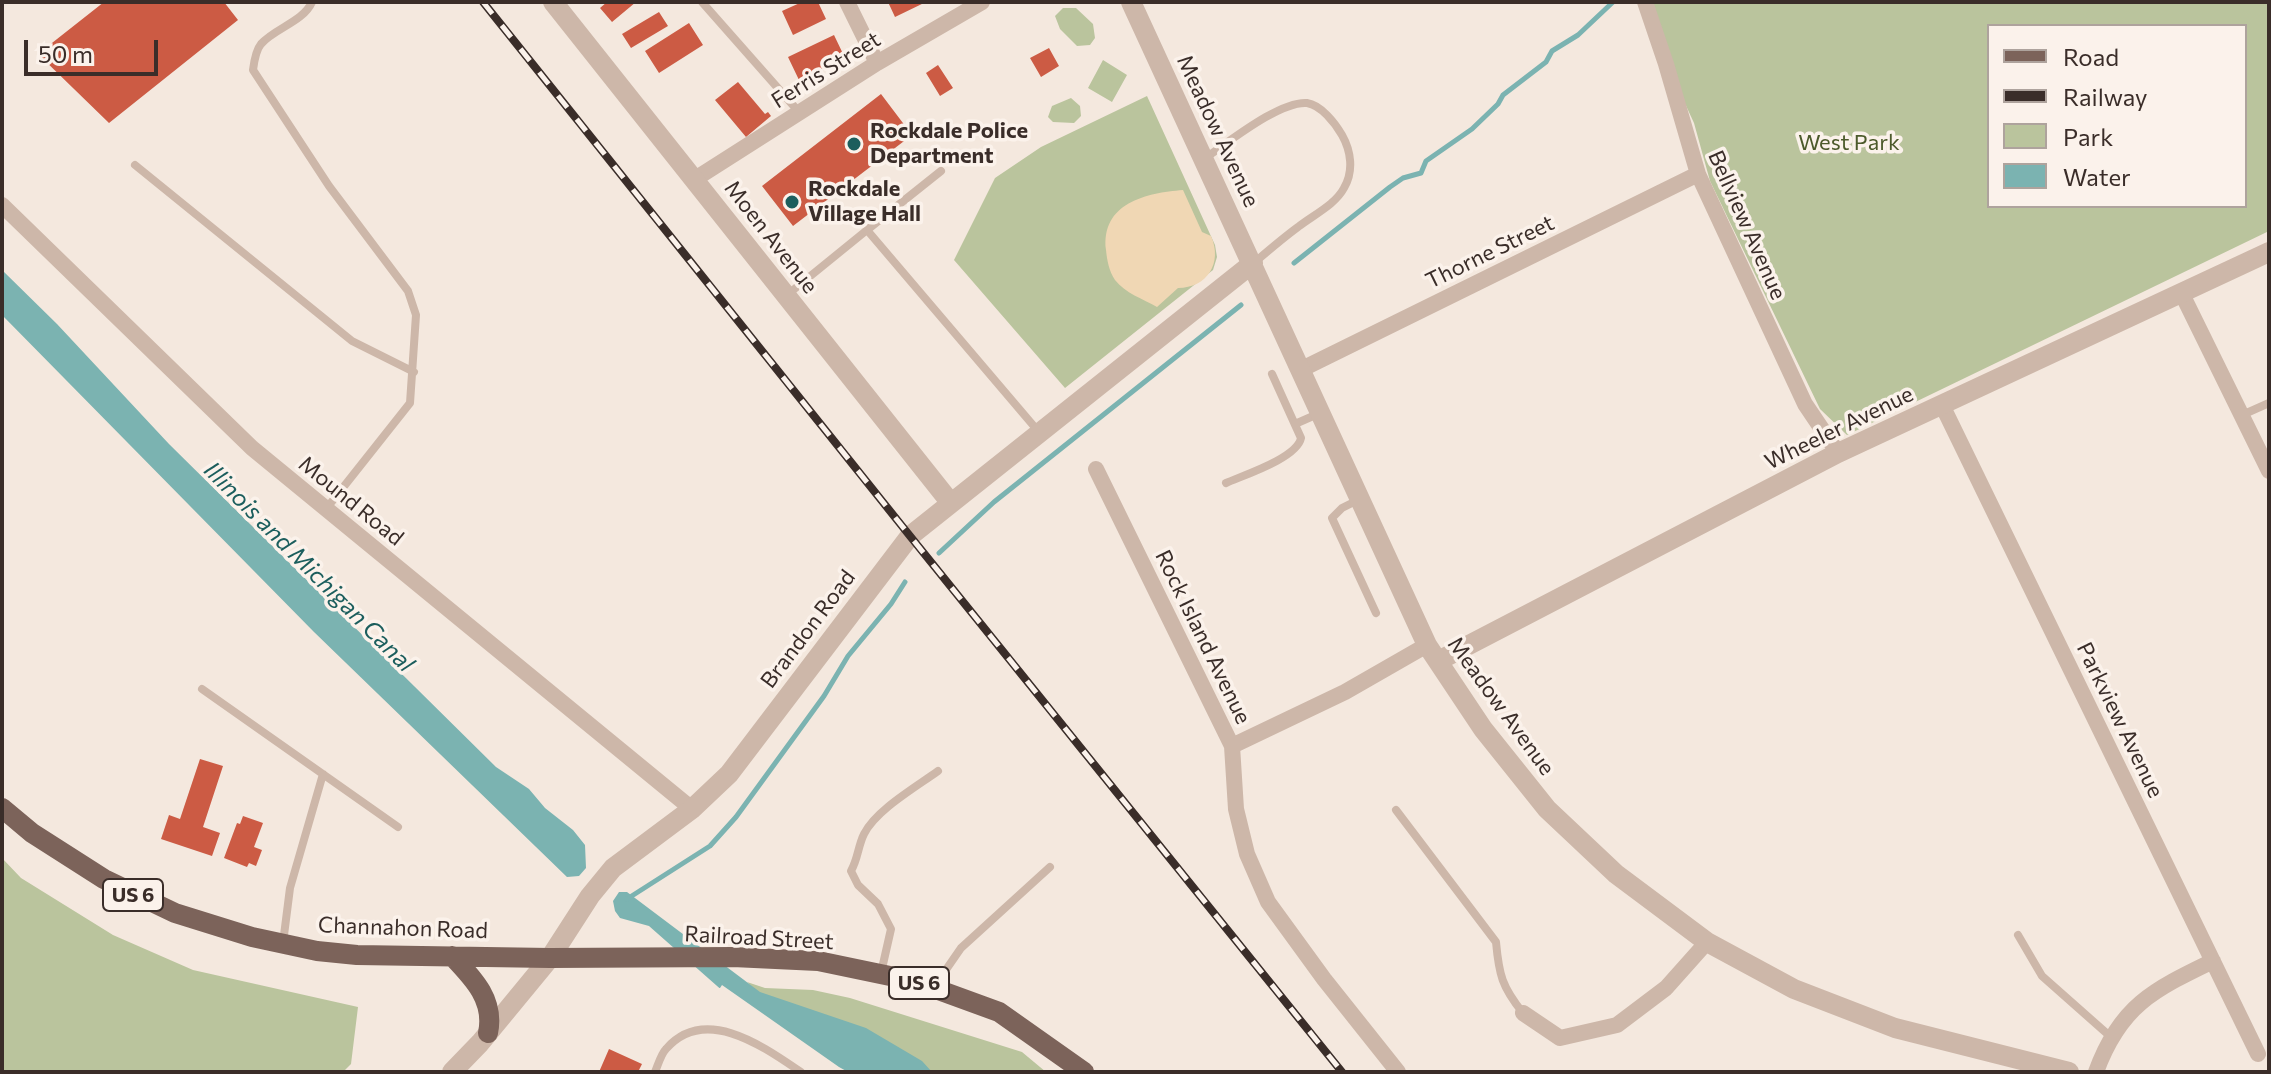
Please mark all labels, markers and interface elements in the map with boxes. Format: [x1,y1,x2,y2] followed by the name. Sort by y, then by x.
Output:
[28,24,162,74] scale bar
[1987,24,2247,208] legend
[767,26,885,114] street label: Ferris Street
[38,39,93,68] text: 50 m
[2063,42,2119,71] text: Road
[1171,51,1265,211] street label: Meadow Avenue
[2063,82,2148,111] text: Railway
[870,118,1028,170] place label: Rockdale Police Department
[2063,122,2113,151] text: Park
[1798,130,1900,156] park label: West Park
[845,135,863,153] marker: Rockdale Police Department
[1702,146,1792,304] street label: Bellview Avenue
[2063,162,2131,191] text: Water
[719,175,823,299] street label: Moen Avenue
[808,176,921,228] place label: Rockdale Village Hall
[783,193,801,211] marker: Rockdale Village Hall
[1422,210,1558,294] street label: Thorne Street
[1761,381,1917,475] street label: Wheeler Avenue
[293,451,409,551] street label: Mound Road
[198,456,420,678] water label: Illinois and Michigan Canal
[1149,546,1257,728] street label: Rock Island Avenue
[755,565,861,693] street label: Brandon Road
[1442,632,1560,780] street label: Meadow Avenue
[2071,638,2169,802] street label: Parkview Avenue
[103,879,163,911] road number: US 6
[318,912,488,944] street label: Channahon Road
[684,921,834,955] street label: Railroad Street
[889,967,949,999] road number: US 6

